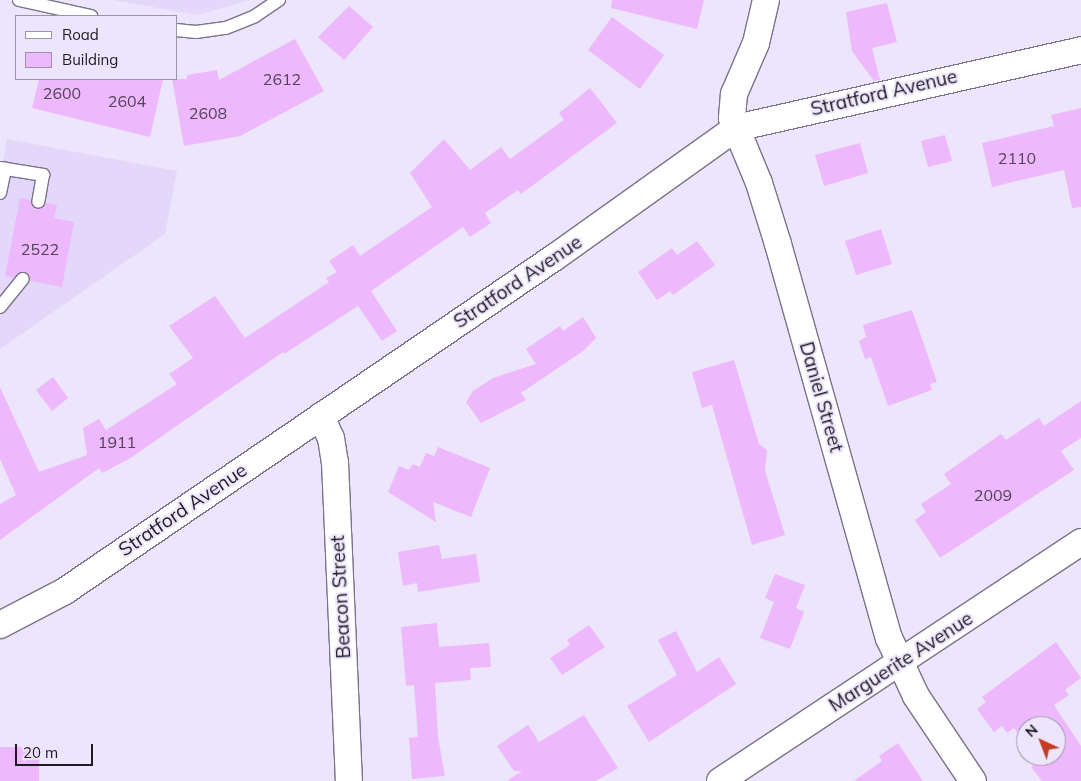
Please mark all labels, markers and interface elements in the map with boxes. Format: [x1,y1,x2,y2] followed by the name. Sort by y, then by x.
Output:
[15,15,178,80] legend
[62,25,99,44] text: Road
[62,50,118,69] text: Building
[809,65,959,121] street label: Stratford Avenue
[263,69,301,89] house number: 2612
[43,83,81,103] house number: 2600
[108,91,146,111] house number: 2604
[189,103,227,123] house number: 2608
[998,148,1036,168] house number: 2110
[450,231,586,333] street label: Stratford Avenue
[21,239,59,259] house number: 2522
[794,339,848,455] street label: Daniel Street
[98,432,136,452] house number: 1911
[115,459,251,561] street label: Stratford Avenue
[974,485,1012,505] house number: 2009
[326,535,356,659] street label: Beacon Street
[825,607,977,717] street label: Marguerite Avenue
[1016,716,1066,766] north arrow
[1021,721,1041,741] text: N
[18,734,95,766] scale bar
[23,743,58,762] text: 20 m

